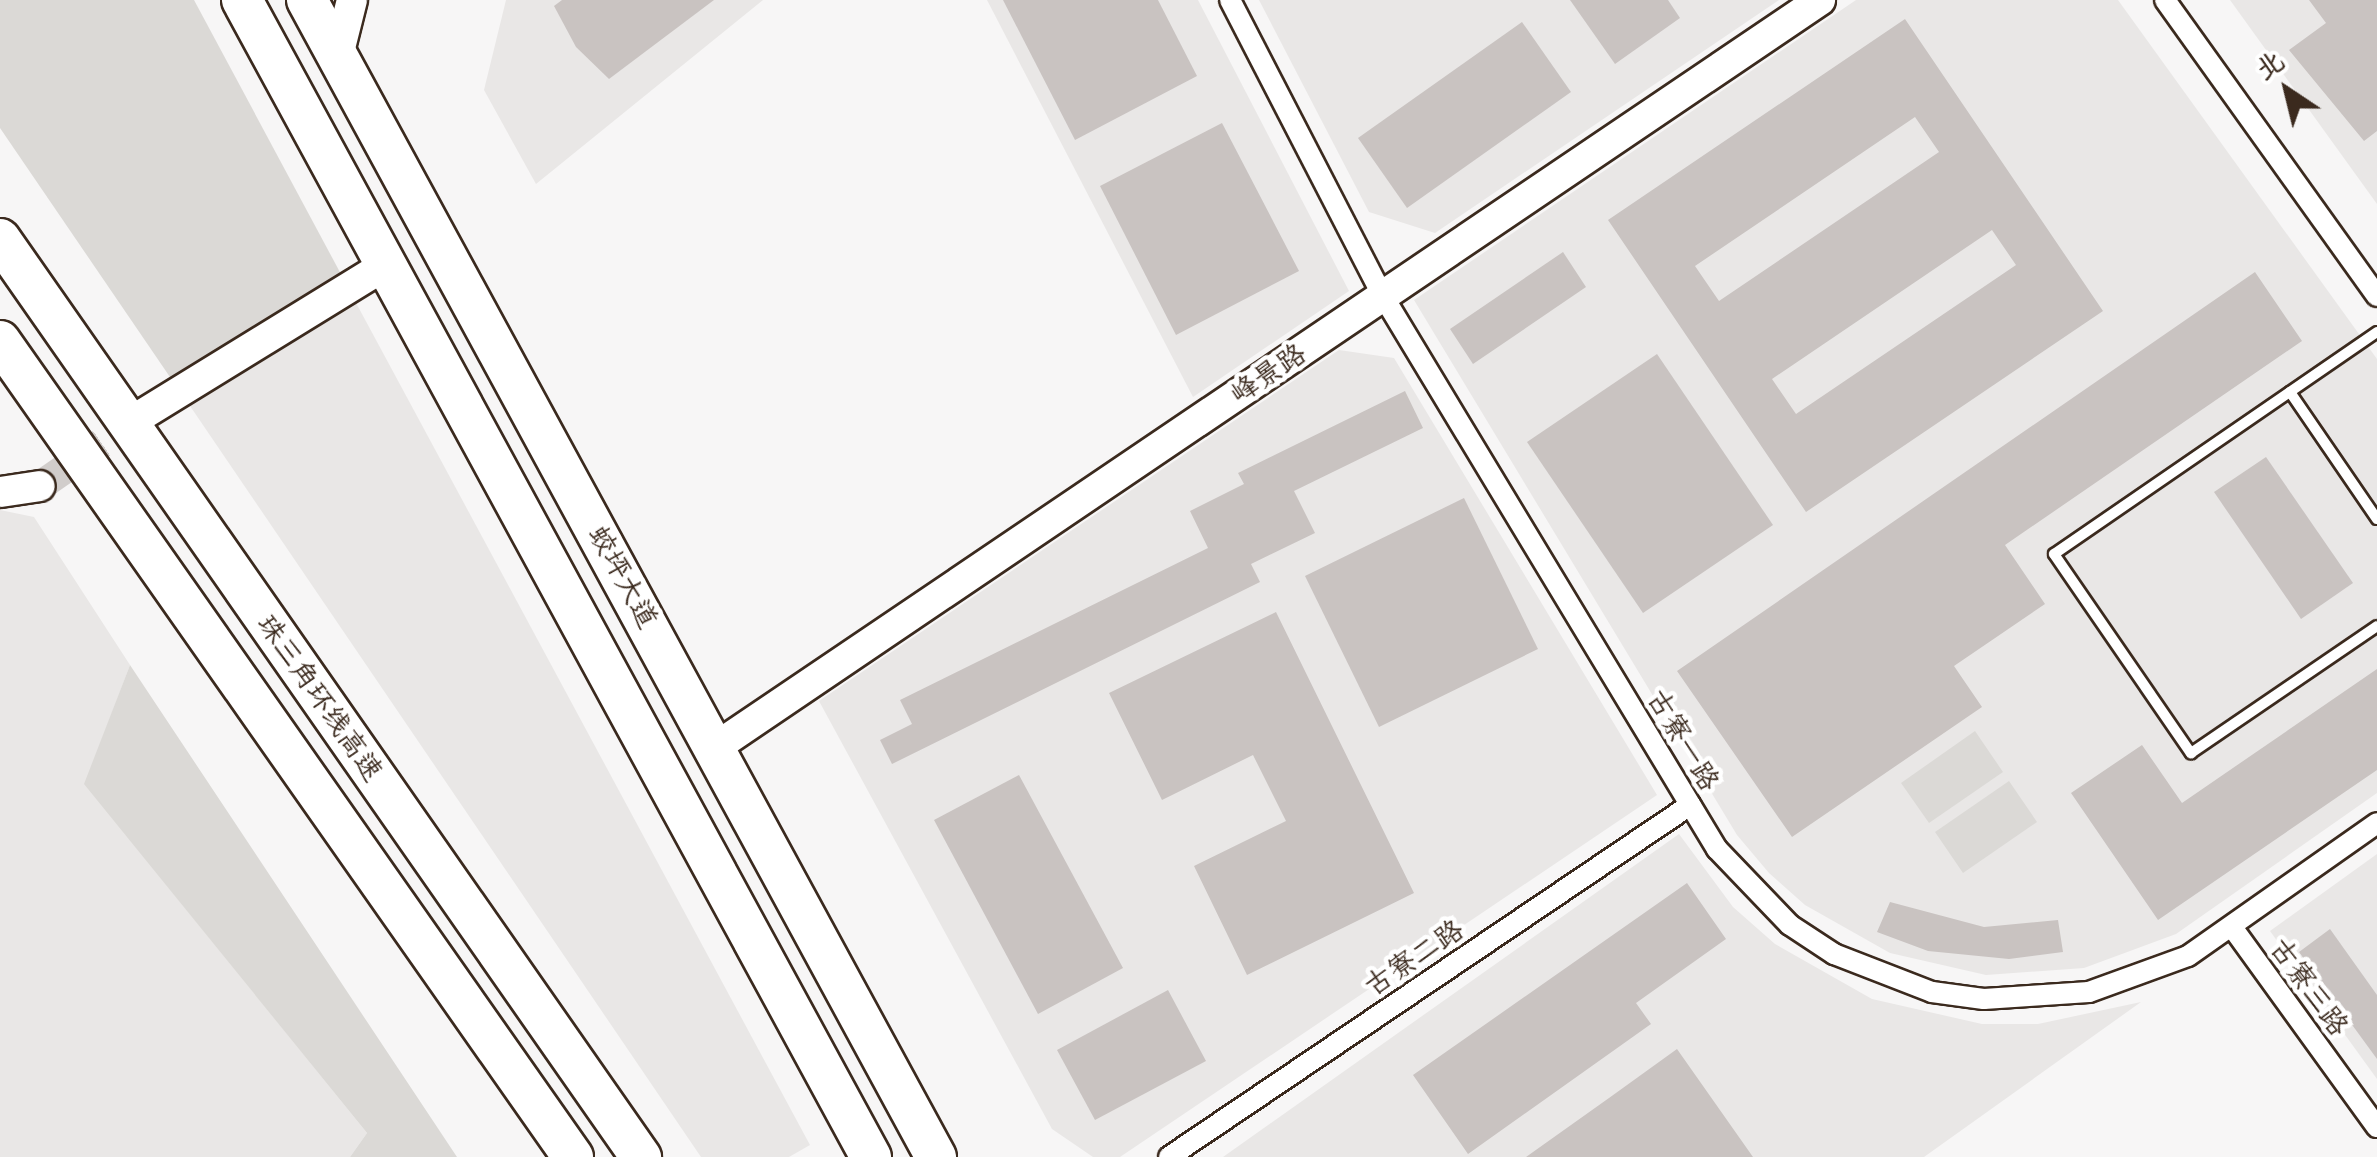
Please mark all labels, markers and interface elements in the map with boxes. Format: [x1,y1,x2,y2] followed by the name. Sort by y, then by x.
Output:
[2237,40,2337,140] north arrow
[2249,44,2290,87] text: 北
[1224,337,1312,411] street label: 峰景路
[581,520,665,634] street label: 蛟坪大道
[250,608,390,788] street label: 珠三角环线高速
[1640,683,1726,797] street label: 古寮一路
[1358,913,1470,1003] street label: 古寮二路
[2262,932,2356,1042] street label: 古寮三路

